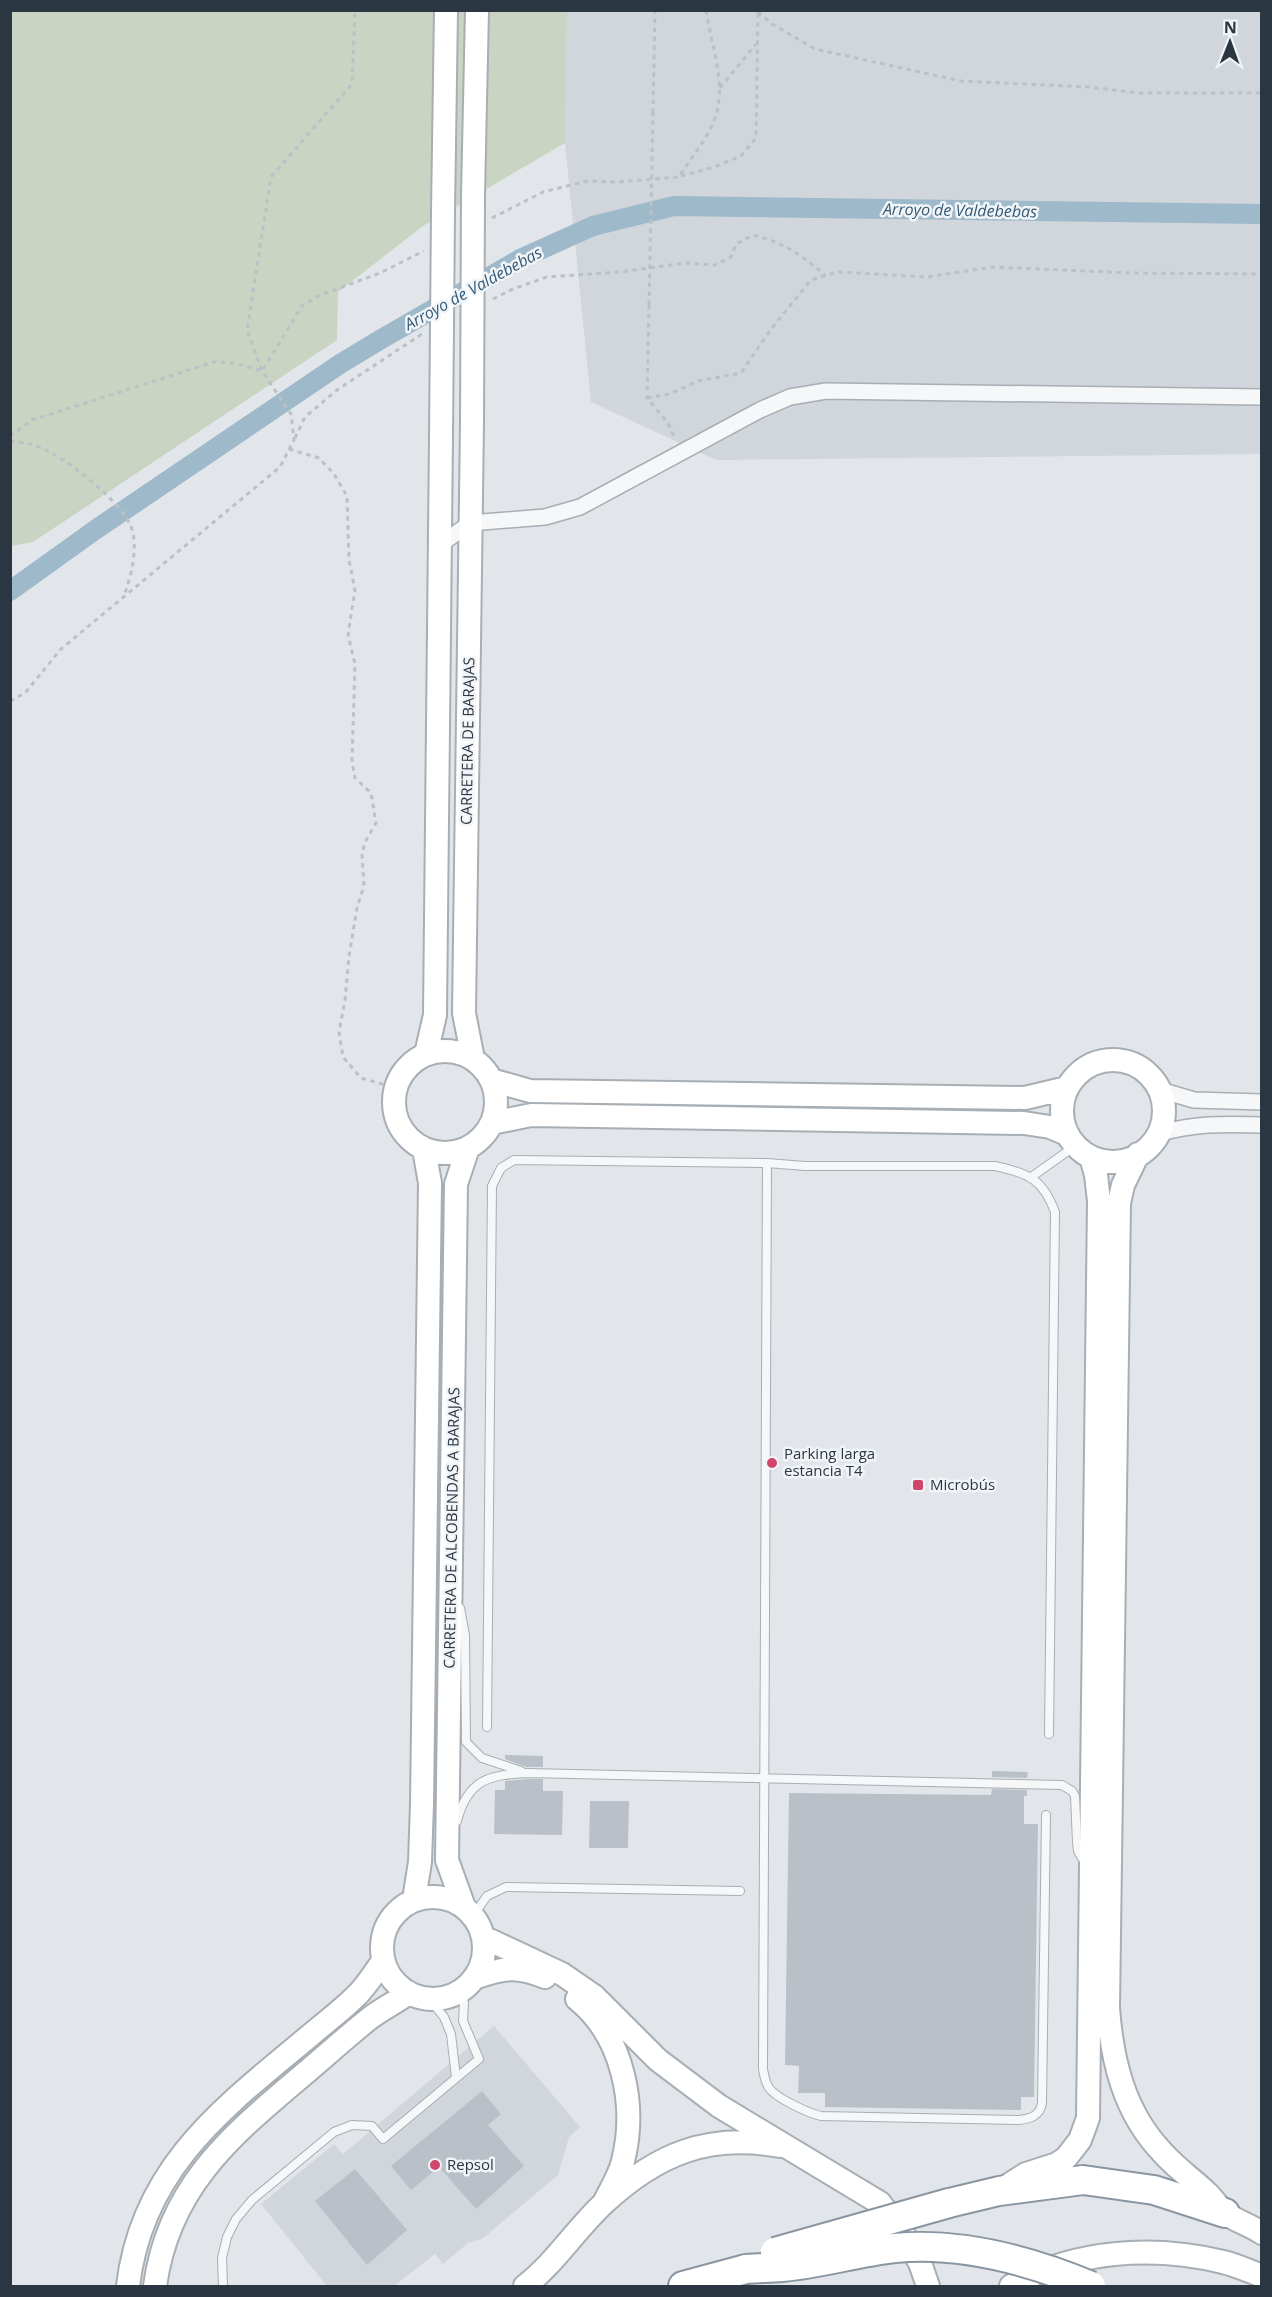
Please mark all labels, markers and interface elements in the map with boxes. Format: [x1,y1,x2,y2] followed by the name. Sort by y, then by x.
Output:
[1200,12,1260,72] north arrow
[1224,16,1237,38] text: N
[882,198,1037,222] water label: Arroyo de Valdebebas
[399,241,546,335] water label: Arroyo de Valdebebas
[456,657,478,825] street label: CARRETERA DE BARAJAS
[439,1387,463,1669] street label: CARRETERA DE ALCOBENDAS A BARAJAS
[784,1443,875,1480] place label: Parking larga estancia T4
[765,1456,779,1470] marker: Parking larga estancia T4
[930,1474,995,1494] place label: Microbús
[911,1478,925,1492] marker: Microbús
[447,2154,494,2174] place label: Repsol
[428,2158,442,2172] marker: Repsol

